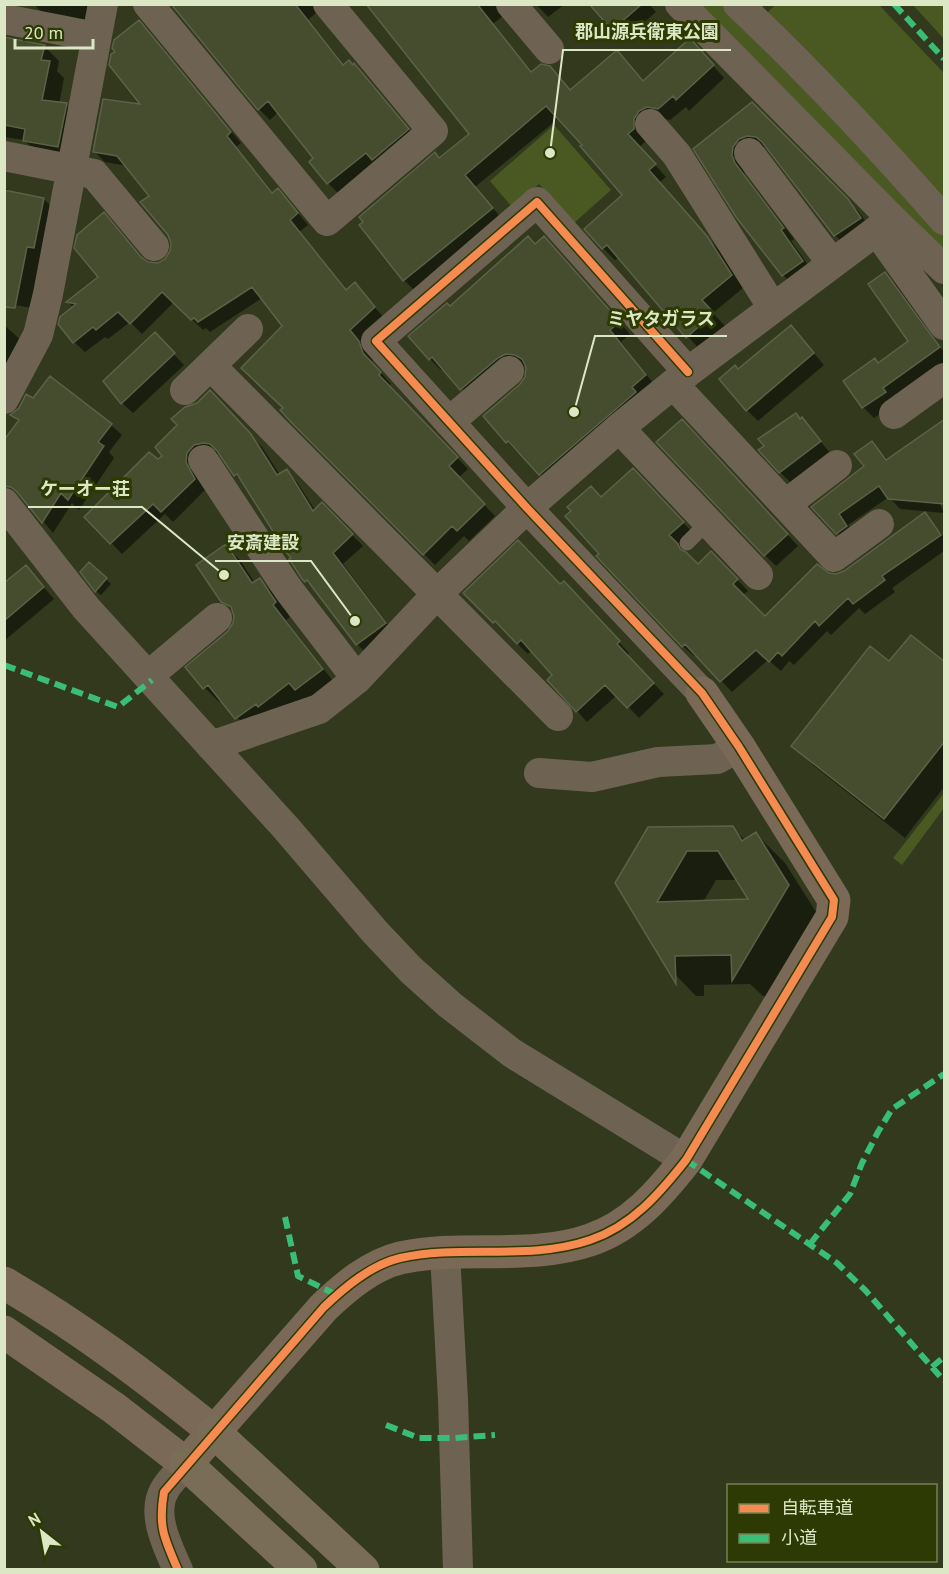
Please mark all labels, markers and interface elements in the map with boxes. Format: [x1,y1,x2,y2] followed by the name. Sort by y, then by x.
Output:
[15,12,93,50] scale bar
[563,14,731,50] callout: 郡山源兵衛東公園
[575,20,719,43] text: 郡山源兵衛東公園
[24,21,63,44] text: 20 m
[595,300,727,336] callout: ミヤタガラス
[607,307,715,330] text: ミヤタガラス
[28,471,142,507] callout: ケーオー荘
[40,477,130,500] text: ケーオー荘
[215,525,311,561] callout: 安斎建設
[227,531,299,554] text: 安斎建設
[727,1484,937,1562] legend
[781,1496,853,1519] text: 自転車道
[12,1502,72,1562] north arrow
[25,1508,44,1530] text: N
[781,1526,817,1549] text: 小道

